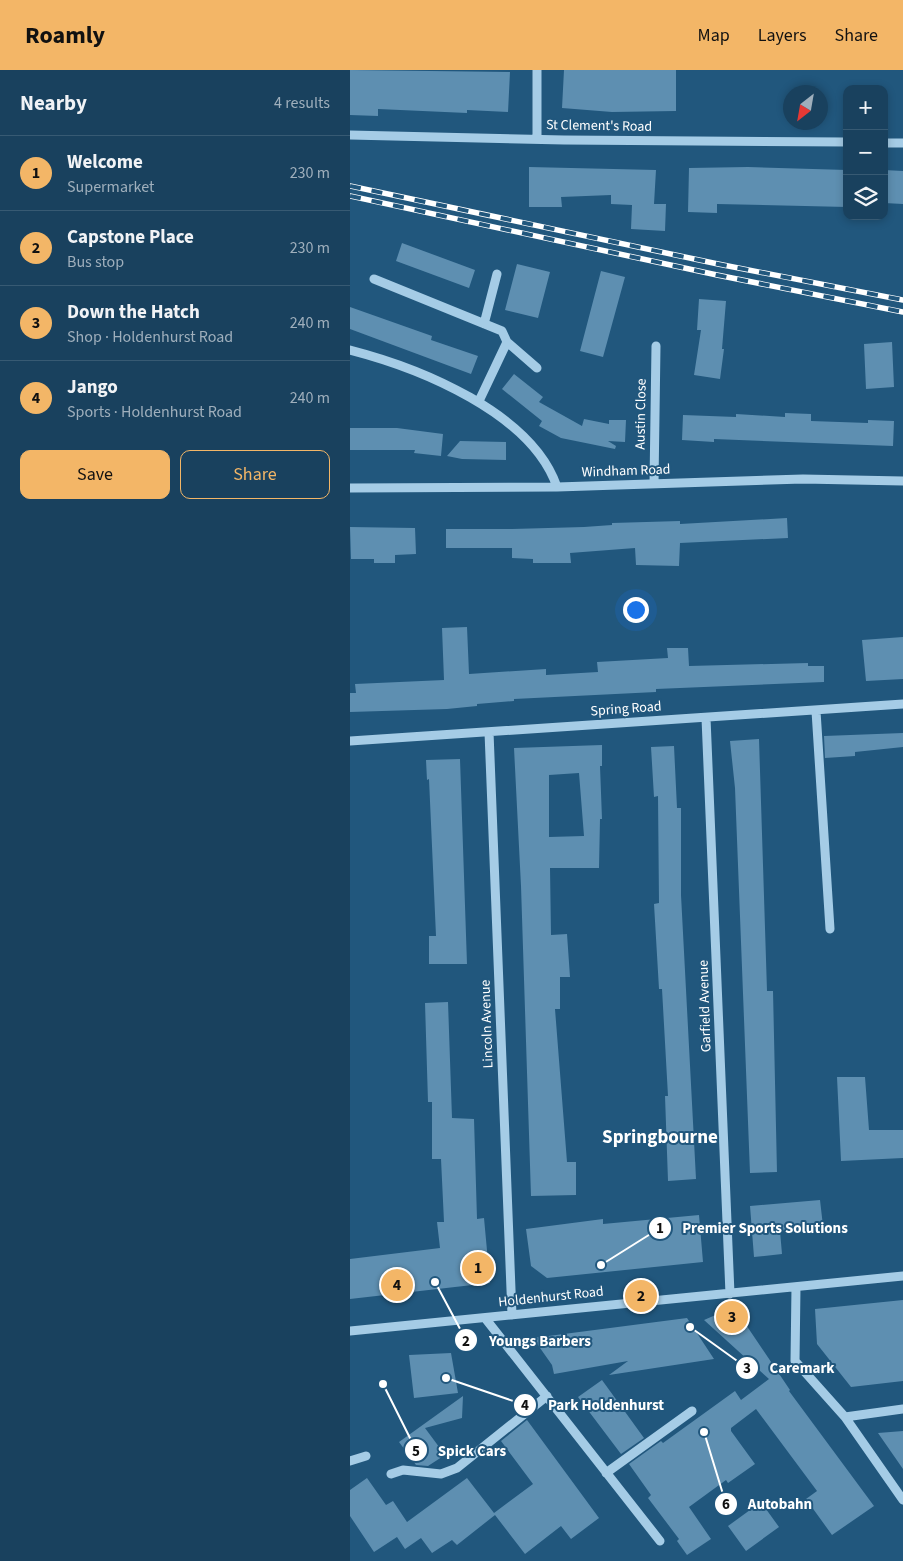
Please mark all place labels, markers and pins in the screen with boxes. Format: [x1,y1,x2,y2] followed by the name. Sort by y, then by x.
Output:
[647,1213,858,1243] callout: Premier Sports Solutions
[462,1249,494,1287] pin: 1
[381,1266,413,1304] pin: 4
[625,1277,657,1315] pin: 2
[716,1298,748,1336] pin: 3
[454,1325,601,1355] callout: Youngs Barbers
[735,1353,845,1383] callout: Caremark
[513,1390,674,1420] callout: Park Holdenhurst
[403,1435,517,1465] callout: Spick Cars
[713,1489,823,1519] callout: Autobahn

